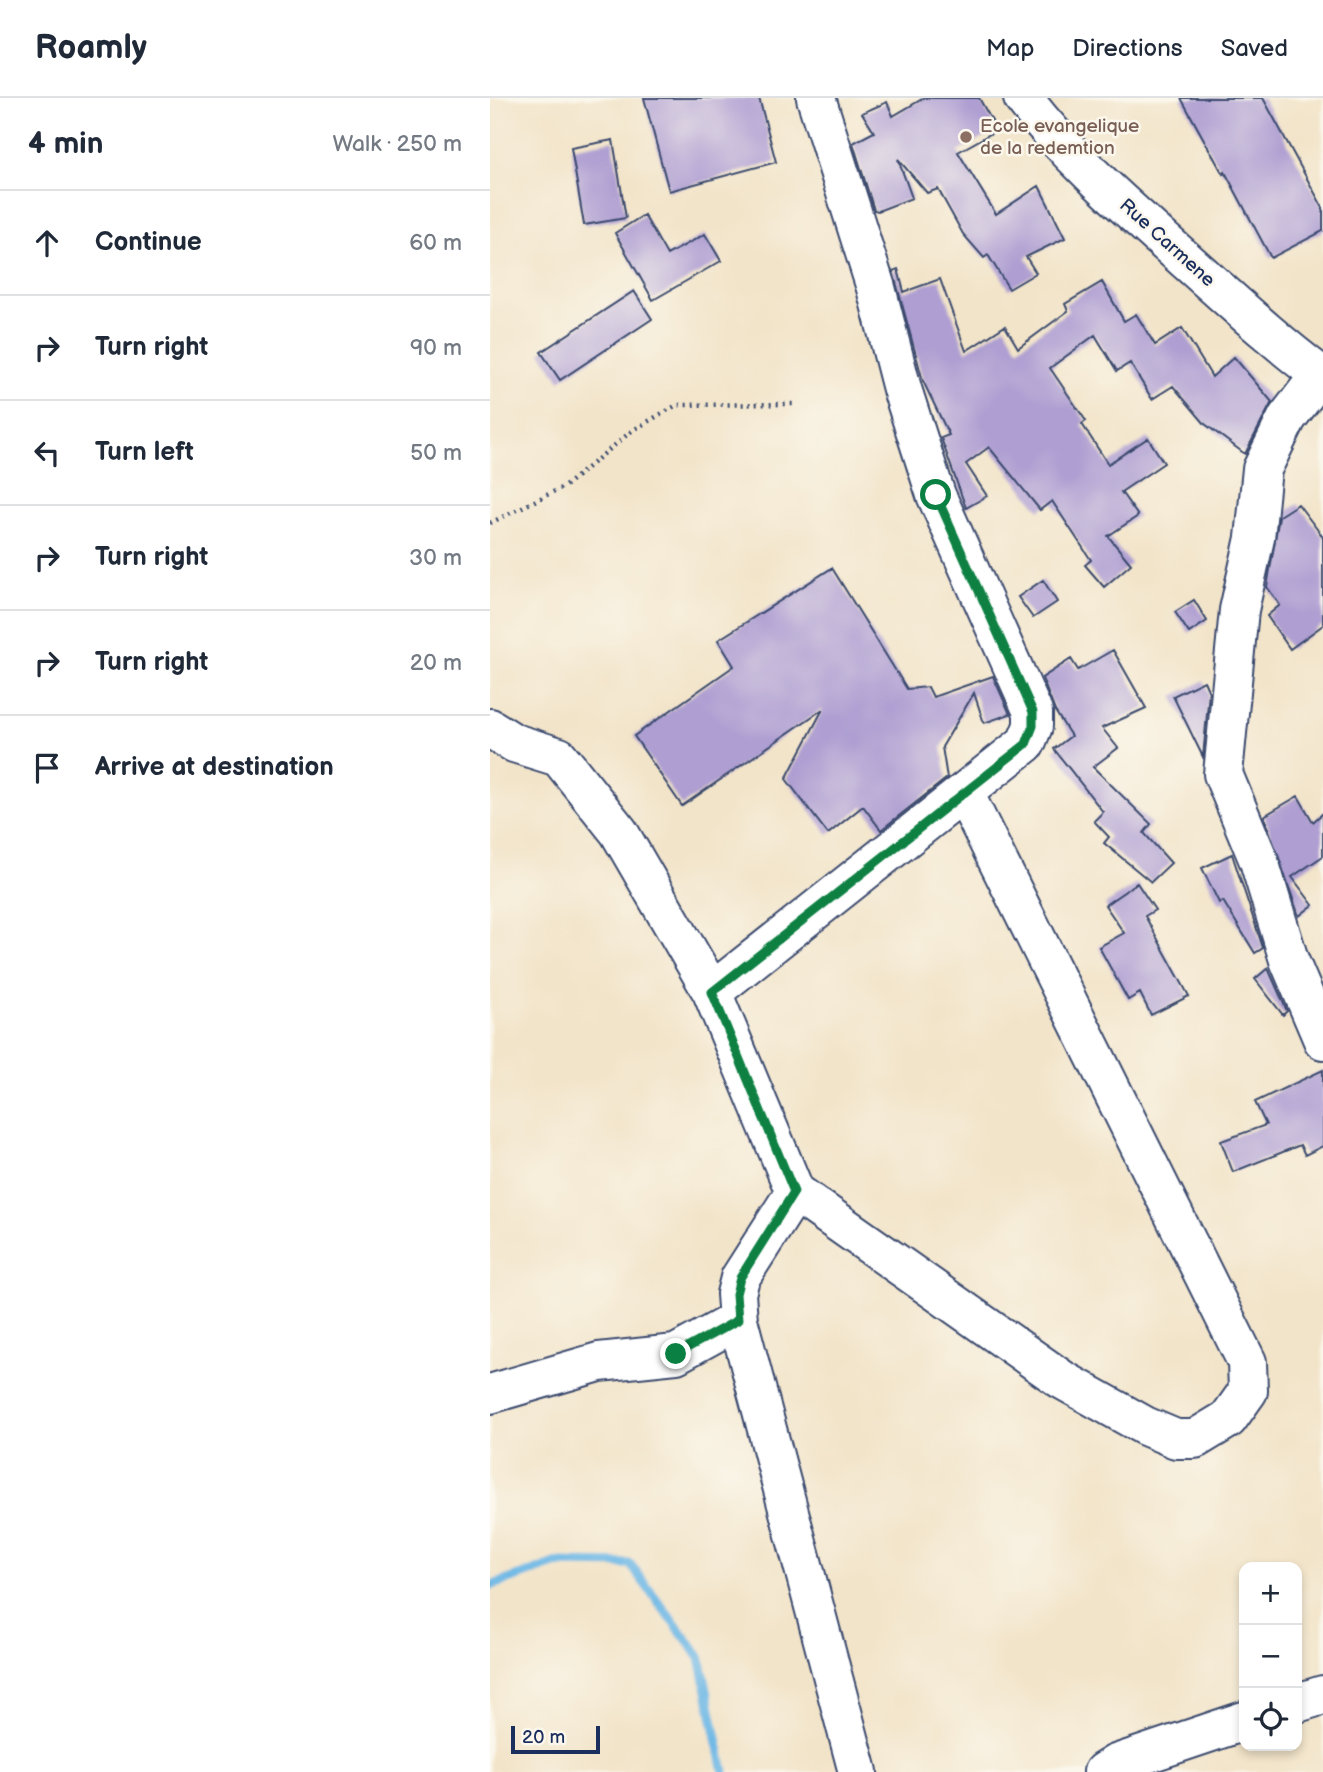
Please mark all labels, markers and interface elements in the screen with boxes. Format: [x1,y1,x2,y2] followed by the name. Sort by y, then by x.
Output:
[35,28,147,68] text: Roamly
[986,34,1034,63] text: Map
[1072,34,1183,63] text: Directions
[1221,34,1288,63] text: Saved
[980,115,1139,160] place label: Ecole evangelique de la redemtion
[28,126,103,162] text: 4 min
[958,129,974,145] marker: Ecole evangelique de la redemtion
[332,130,462,158] text: Walk · 250 m
[1115,194,1219,292] street label: Rue Carmene
[28,224,66,262] icon: ahead
[95,227,202,258] text: Continue
[409,229,462,257] text: 60 m
[28,329,66,367] icon: right
[95,332,208,363] text: Turn right
[410,334,462,362] text: 90 m
[28,434,66,472] icon: left
[95,437,194,468] text: Turn left
[410,439,462,467] text: 50 m
[920,479,951,510] route start
[28,539,66,577] icon: right
[95,542,208,573] text: Turn right
[409,544,462,572] text: 30 m
[28,644,66,682] icon: right
[95,647,208,678] text: Turn right
[410,649,462,677] text: 20 m
[28,749,66,787] icon: arrive
[95,752,334,783] text: Arrive at destination
[660,1338,691,1369] route end
[1239,1562,1302,1751] map controls
[1239,1562,1302,1625] button: +
[1239,1625,1302,1688] button: −
[1239,1688,1302,1751] button: locate
[511,1723,600,1755] scale bar
[522,1726,565,1749] text: 20 m

